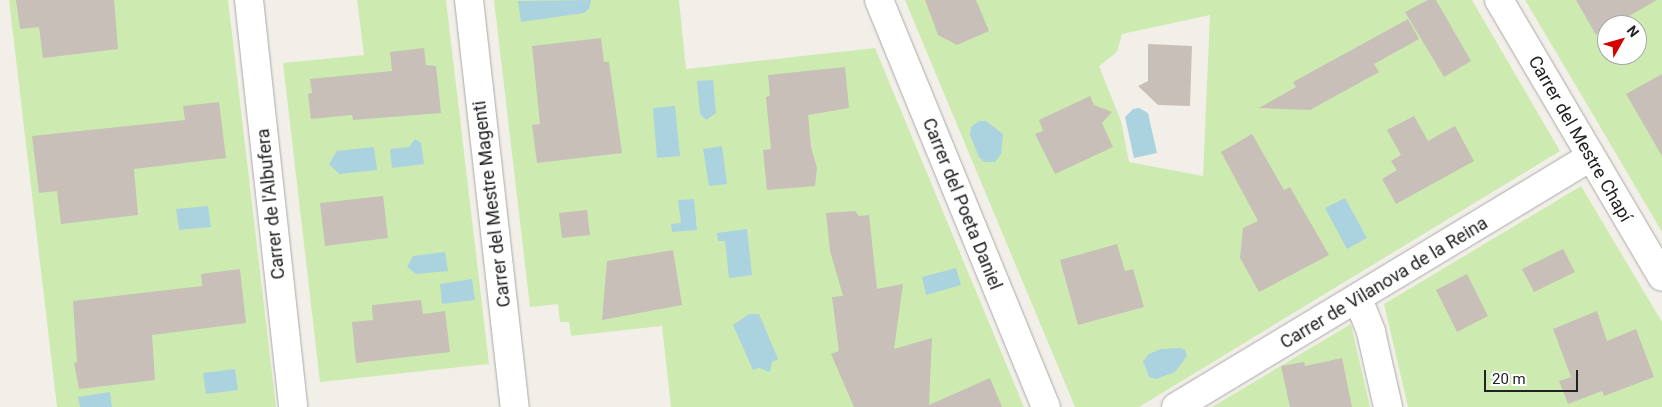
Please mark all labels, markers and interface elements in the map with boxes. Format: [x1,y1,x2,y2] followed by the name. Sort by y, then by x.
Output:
[1597,15,1647,65] north arrow
[1624,23,1642,40] text: N
[1524,52,1636,226] street label: Carrer del Mestre Chapí
[469,99,515,309] street label: Carrer del Mestre Magenti
[918,115,1006,293] street label: Carrer del Poeta Daniel
[252,128,290,280] street label: Carrer de l'Albufera
[1276,212,1492,354] street label: Carrer de Vilanova de la Reina
[1487,360,1581,392] scale bar
[1492,370,1526,388] text: 20 m

